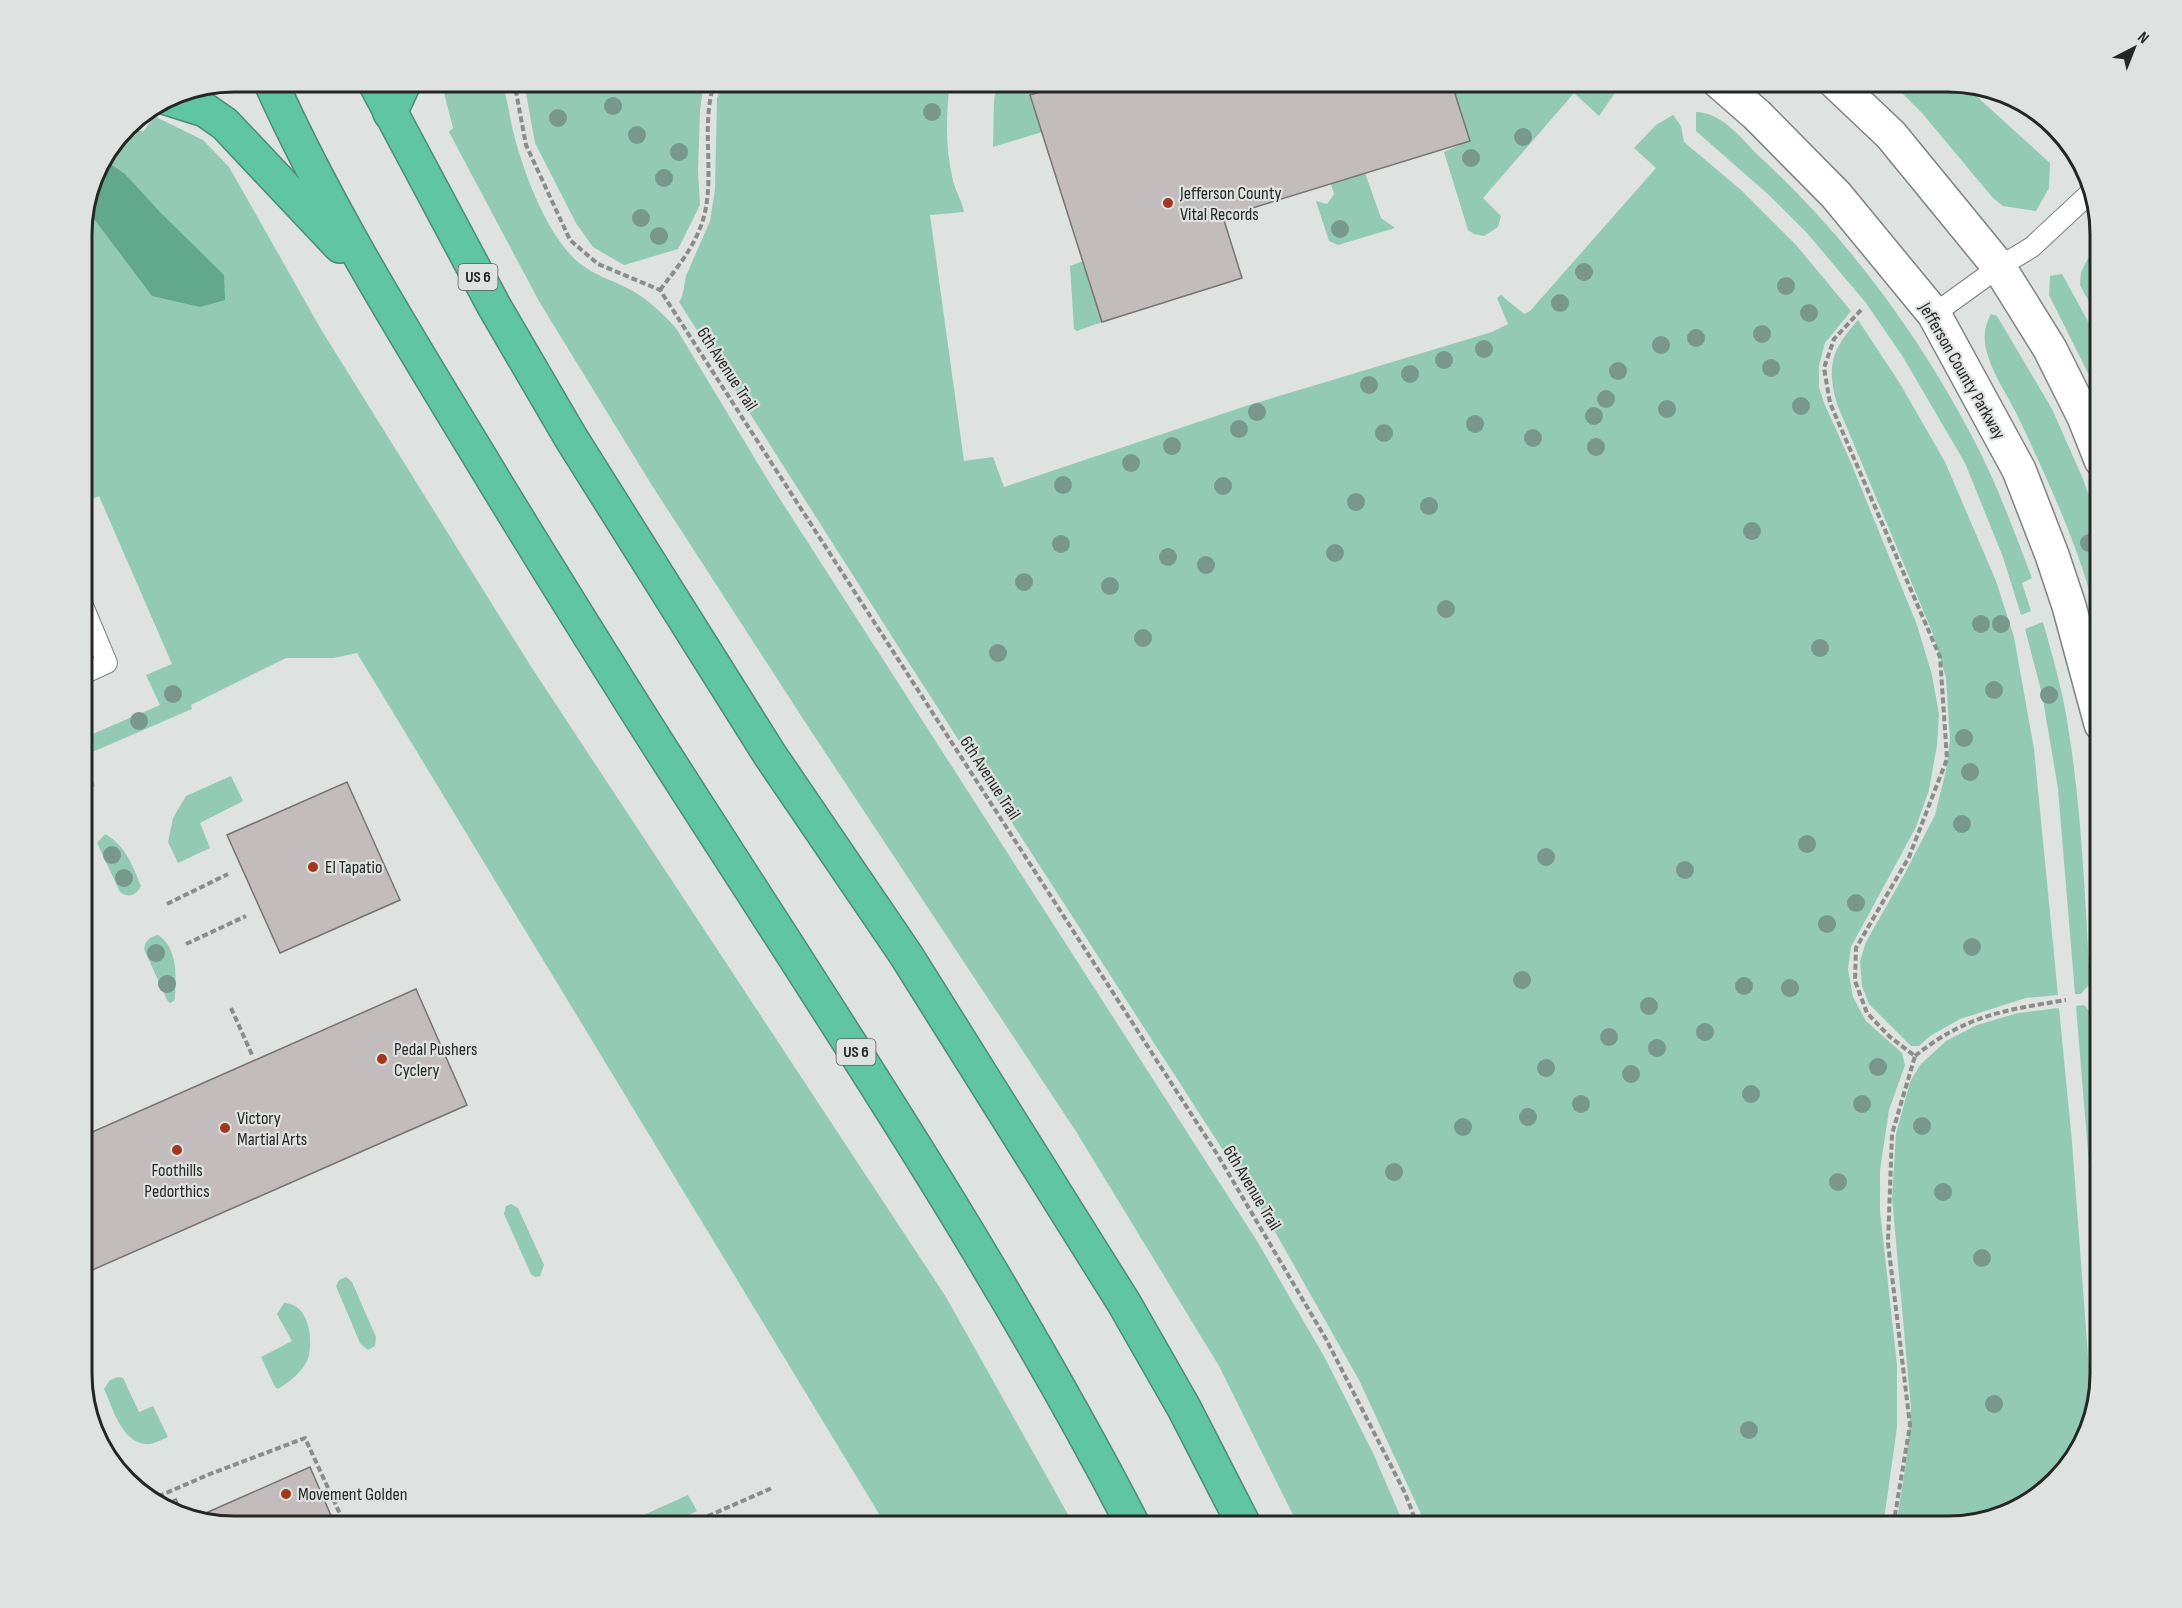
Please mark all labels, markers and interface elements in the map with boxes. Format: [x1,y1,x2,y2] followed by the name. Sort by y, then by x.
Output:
[2104,18,2164,78] north arrow
[2134,28,2153,48] text: N
[1179,183,1281,225] place label: Jefferson County Vital Records
[1161,196,1175,210] marker: Jefferson County Vital Records
[458,264,498,290] road number: US 6
[1914,298,2010,443] street label: Jefferson County Parkway
[692,323,762,415] street label: 6th Avenue Trail
[955,732,1025,824] street label: 6th Avenue Trail
[325,857,382,878] place label: El Tapatio
[306,860,320,874] marker: El Tapatio
[394,1039,477,1081] place label: Pedal Pushers Cyclery
[836,1039,876,1065] road number: US 6
[375,1052,389,1066] marker: Pedal Pushers Cyclery
[237,1108,307,1150] place label: Victory Martial Arts
[218,1121,232,1135] marker: Victory Martial Arts
[1218,1142,1286,1234] street label: 6th Avenue Trail
[170,1143,184,1157] marker: Foothills Pedorthics
[144,1160,210,1202] place label: Foothills Pedorthics
[298,1484,407,1505] place label: Movement Golden
[279,1487,293,1501] marker: Movement Golden

